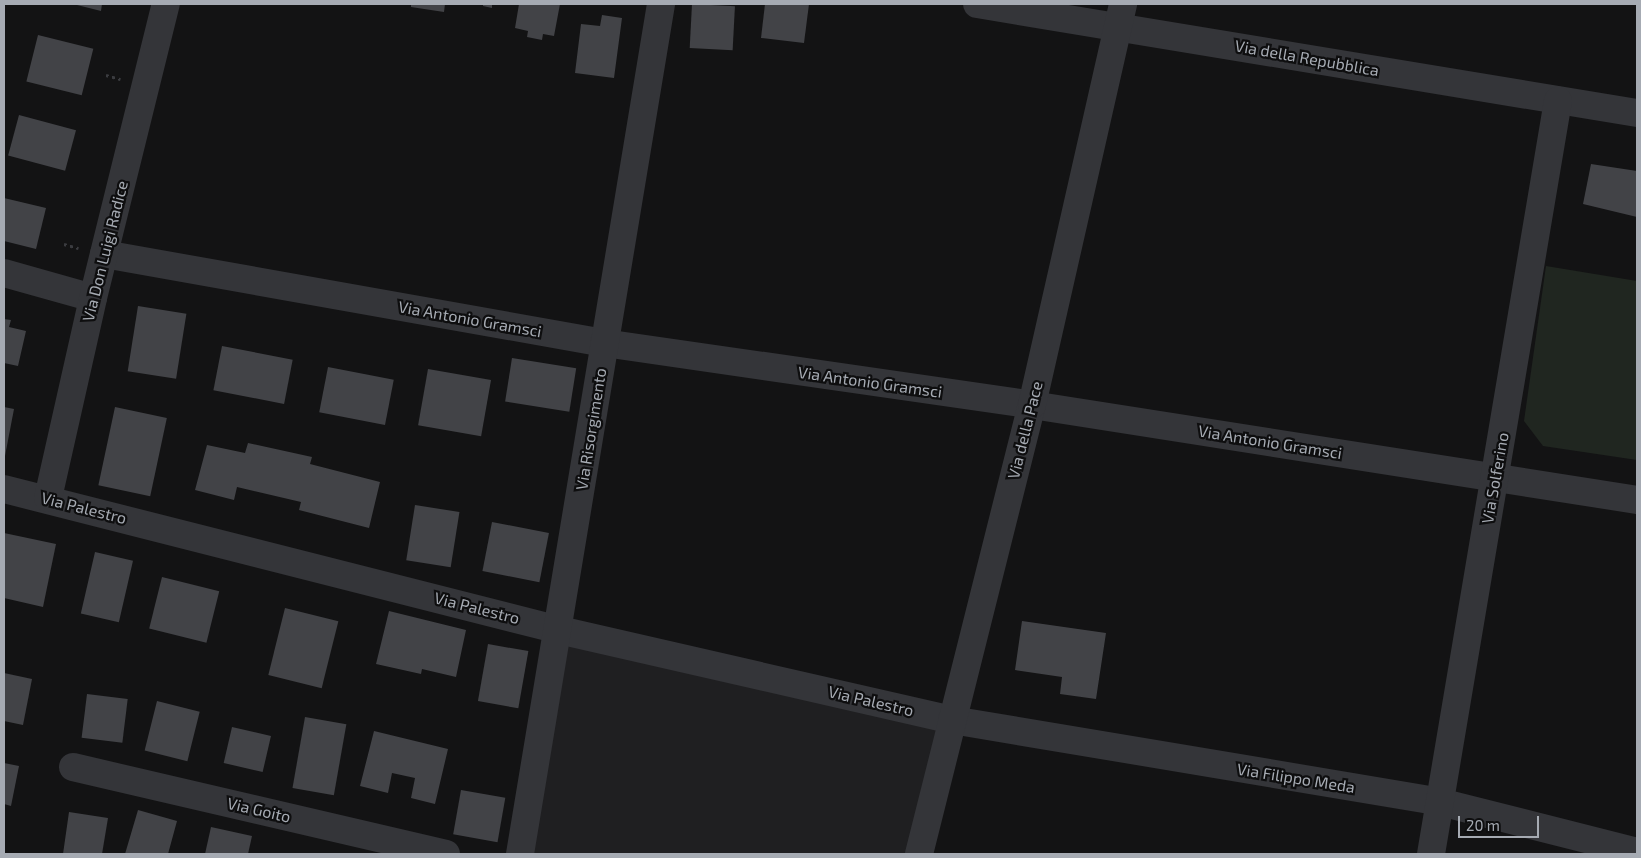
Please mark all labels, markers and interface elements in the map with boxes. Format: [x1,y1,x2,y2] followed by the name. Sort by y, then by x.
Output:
[1233,36,1381,80] street label: Via della Repubblica
[78,179,132,323] street label: Via Don Luigi Radice
[397,297,543,341] street label: Via Antonio Gramsci
[797,362,943,402] street label: Via Antonio Gramsci
[572,367,610,491] street label: Via Risorgimento
[1004,379,1046,481] street label: Via della Pace
[1197,421,1343,463] street label: Via Antonio Gramsci
[1478,431,1512,525] street label: Via Solferino
[39,488,129,528] street label: Via Palestro
[432,588,522,628] street label: Via Palestro
[826,682,916,720] street label: Via Palestro
[1236,759,1356,797] street label: Via Filippo Meda
[225,793,293,827] street label: Via Goito
[1461,806,1542,838] scale bar
[1466,816,1500,834] text: 20 m

